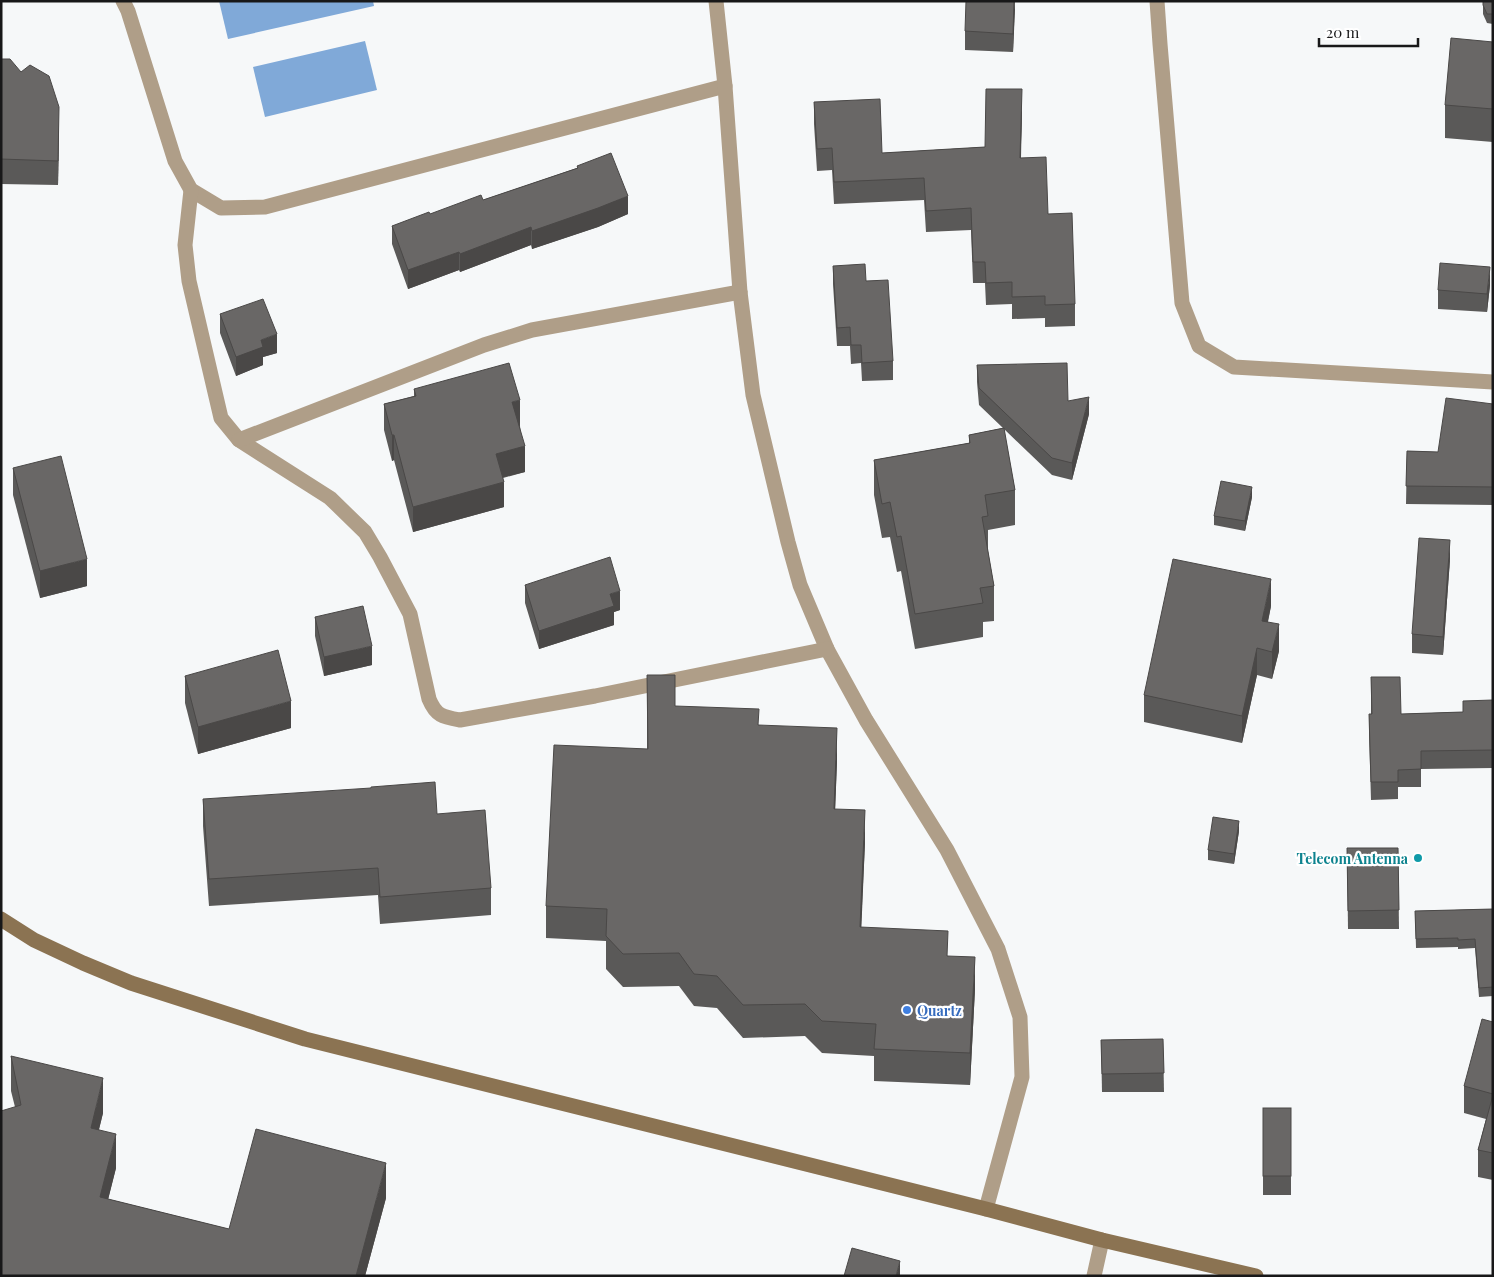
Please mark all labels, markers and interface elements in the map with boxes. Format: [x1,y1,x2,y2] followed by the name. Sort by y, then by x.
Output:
[1319,15,1418,47] scale bar
[1326,22,1360,42] text: 20 m
[1296,849,1409,868] place label: Telecom Antenna
[1412,852,1424,864] marker: Telecom Antenna
[917,1001,962,1020] place label: Quartz
[901,1004,913,1016] marker: Quartz

